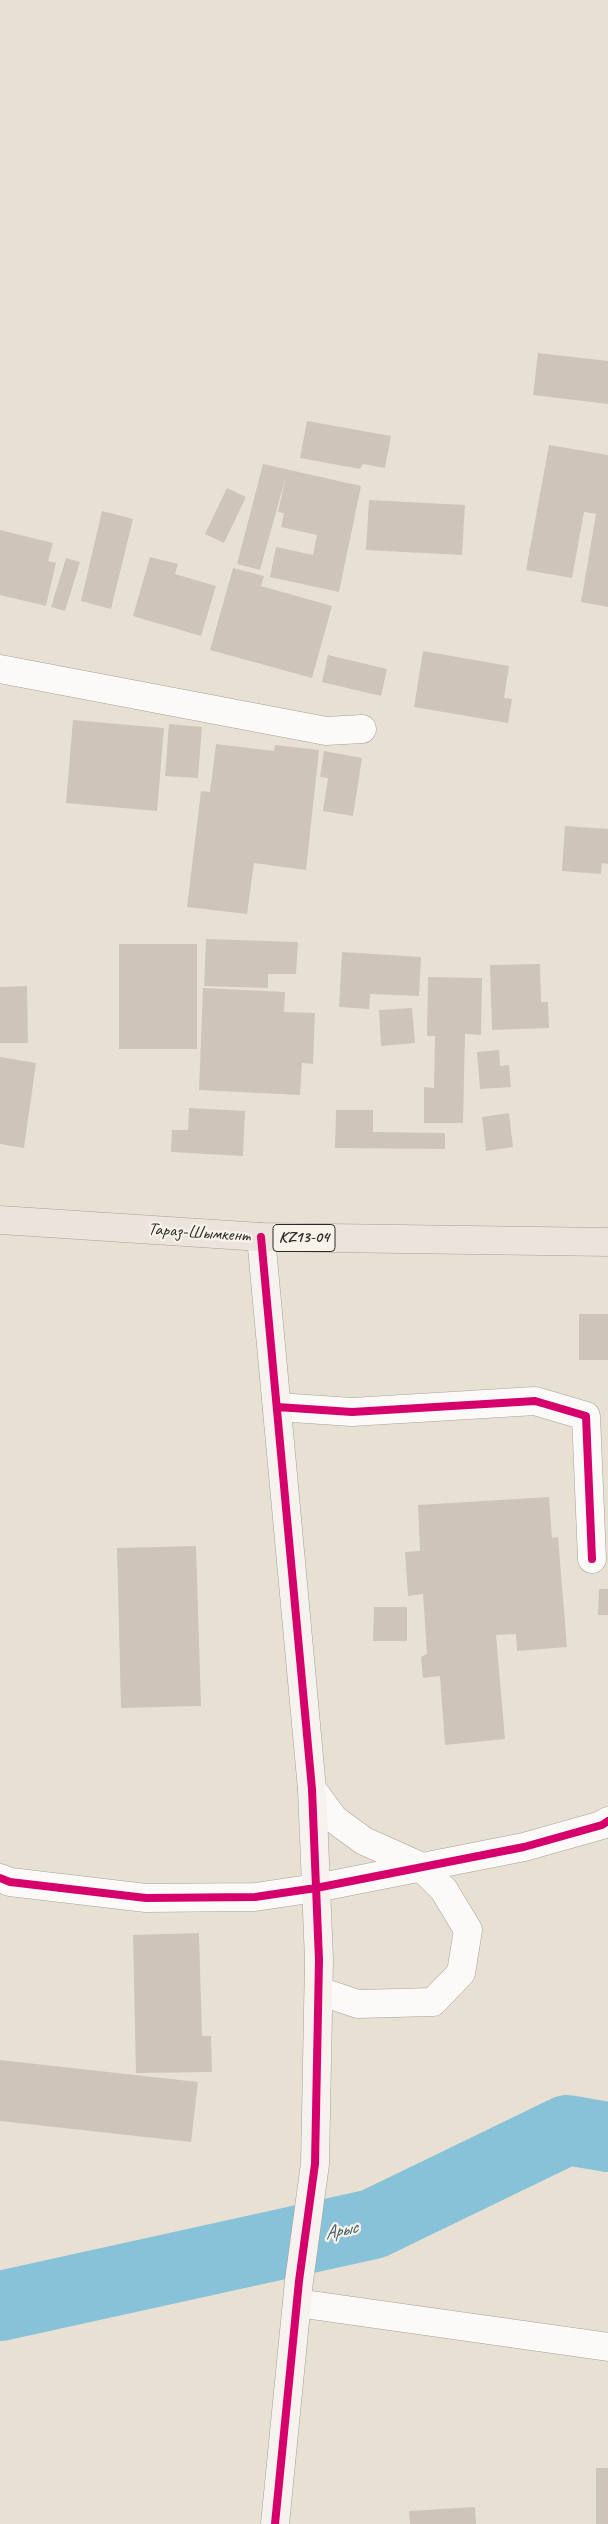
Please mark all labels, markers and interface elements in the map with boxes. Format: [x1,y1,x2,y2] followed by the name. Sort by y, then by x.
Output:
[147,1219,251,1247] street label: Тараз-Шымкент
[273,1224,335,1252] road number: KZ13-04
[323,2216,359,2246] water label: Арыс

